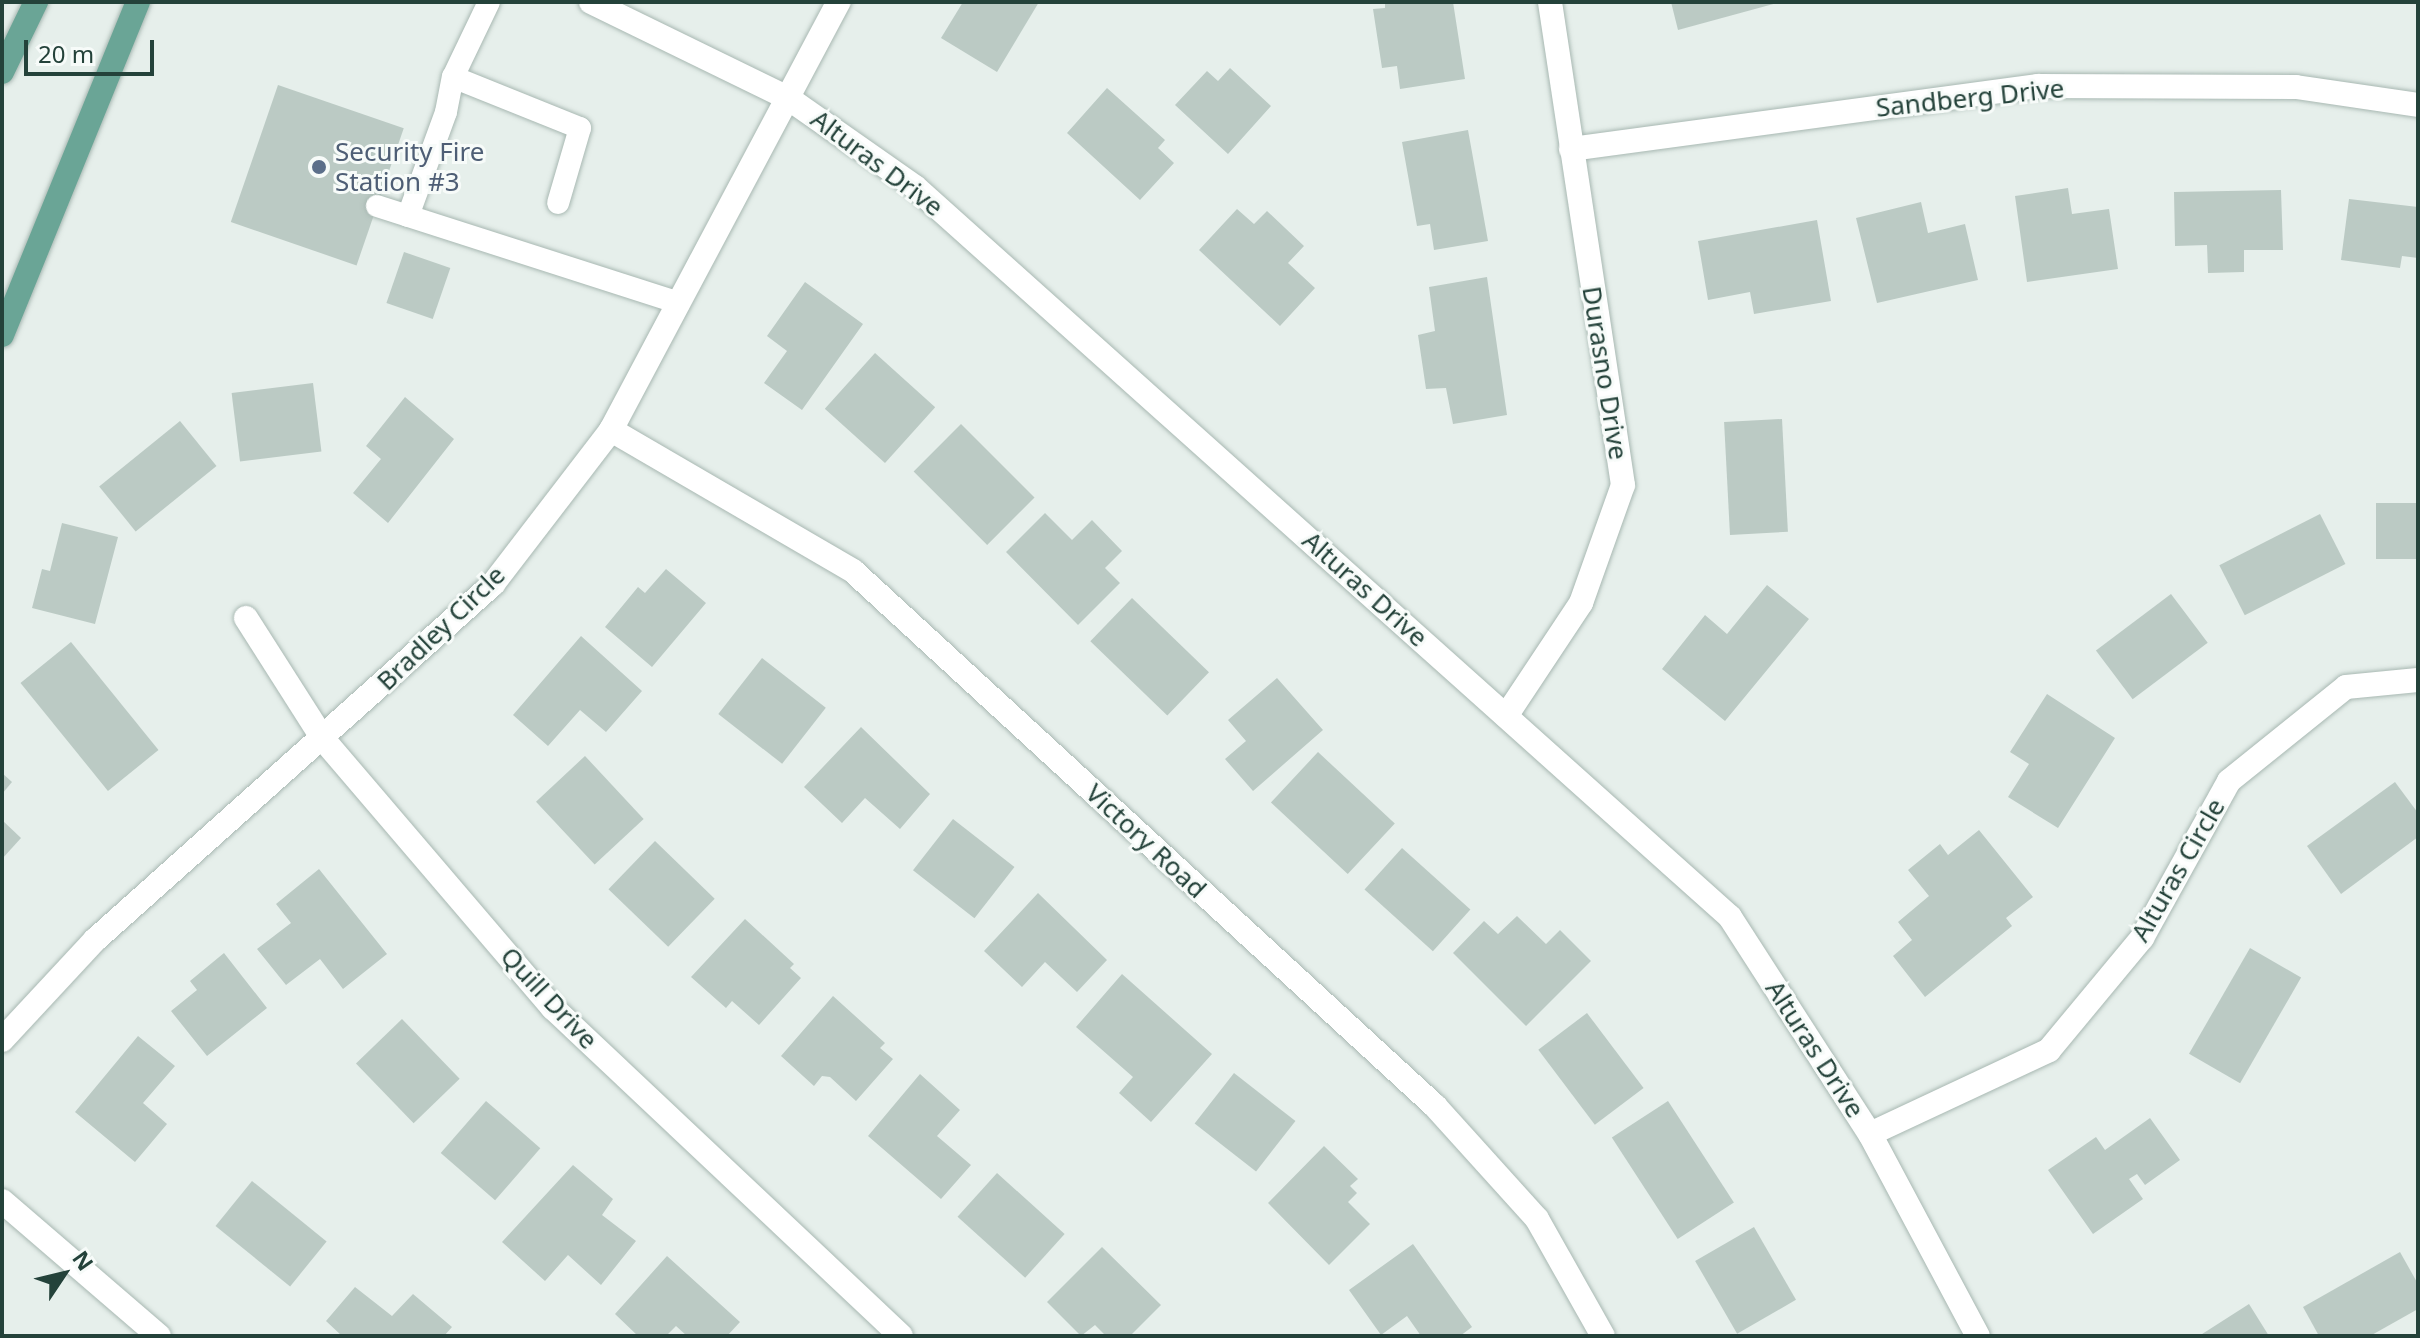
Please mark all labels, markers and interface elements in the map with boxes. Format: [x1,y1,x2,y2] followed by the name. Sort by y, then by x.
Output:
[28,24,158,74] scale bar
[38,37,94,70] text: 20 m
[1874,73,2066,123] street label: Sandberg Drive
[805,103,949,223] street label: Alturas Drive
[335,136,484,198] place label: Security Fire Station #3
[310,158,328,176] marker: Security Fire Station #3
[1576,284,1634,462] street label: Durasno Drive
[1296,525,1434,653] street label: Alturas Drive
[371,559,511,697] street label: Bradley Circle
[1079,777,1213,905] street label: Victory Road
[2124,793,2232,947] street label: Alturas Circle
[494,941,604,1055] street label: Quill Drive
[1759,975,1871,1123] street label: Alturas Drive
[24,1234,104,1314] north arrow
[66,1244,101,1276] text: N

